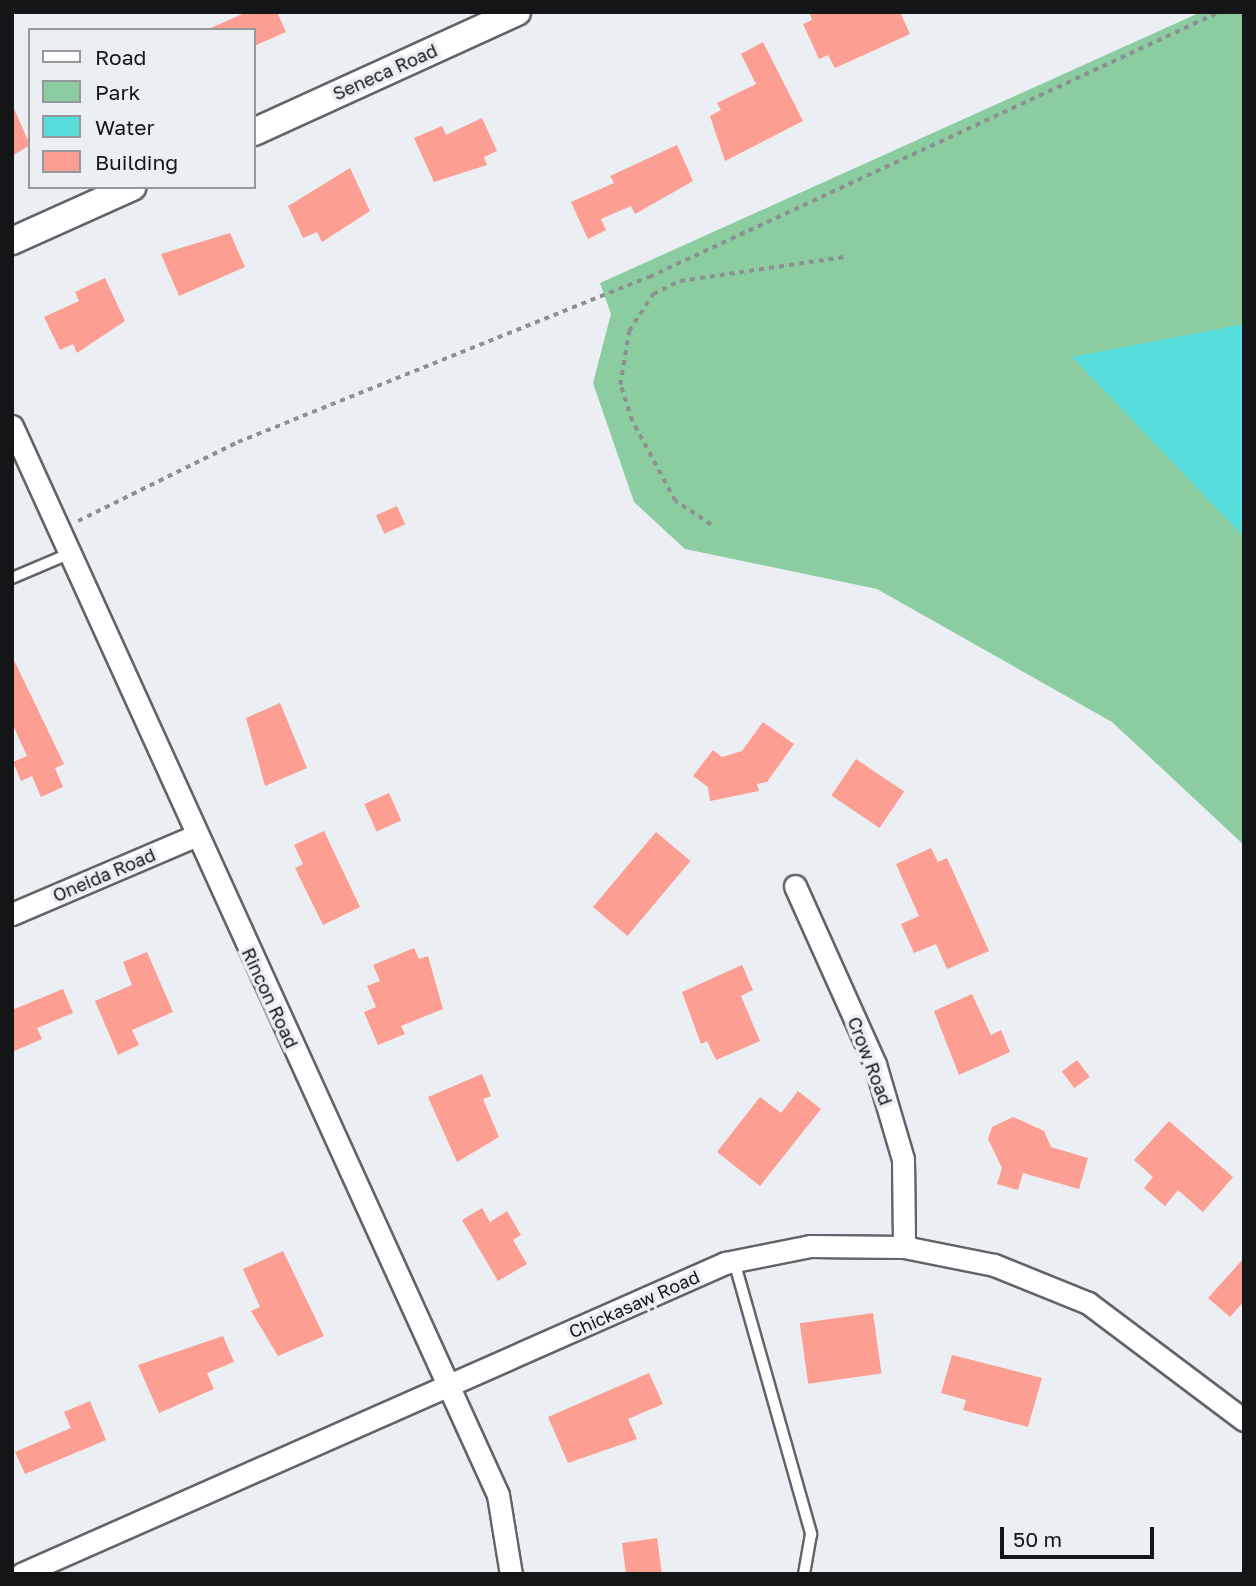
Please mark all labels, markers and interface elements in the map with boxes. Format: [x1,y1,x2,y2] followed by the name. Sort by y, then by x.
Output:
[28,28,256,189] legend
[329,39,441,105] street label: Seneca Road
[95,44,146,70] text: Road
[95,79,140,105] text: Park
[95,114,155,140] text: Water
[95,149,178,175] text: Building
[49,844,159,906] street label: Oneida Road
[237,944,303,1052] street label: Rincon Road
[843,1014,897,1108] street label: Crow Road
[565,1265,703,1343] street label: Chickasaw Road
[1004,1512,1158,1556] scale bar
[1013,1526,1062,1552] text: 50 m

